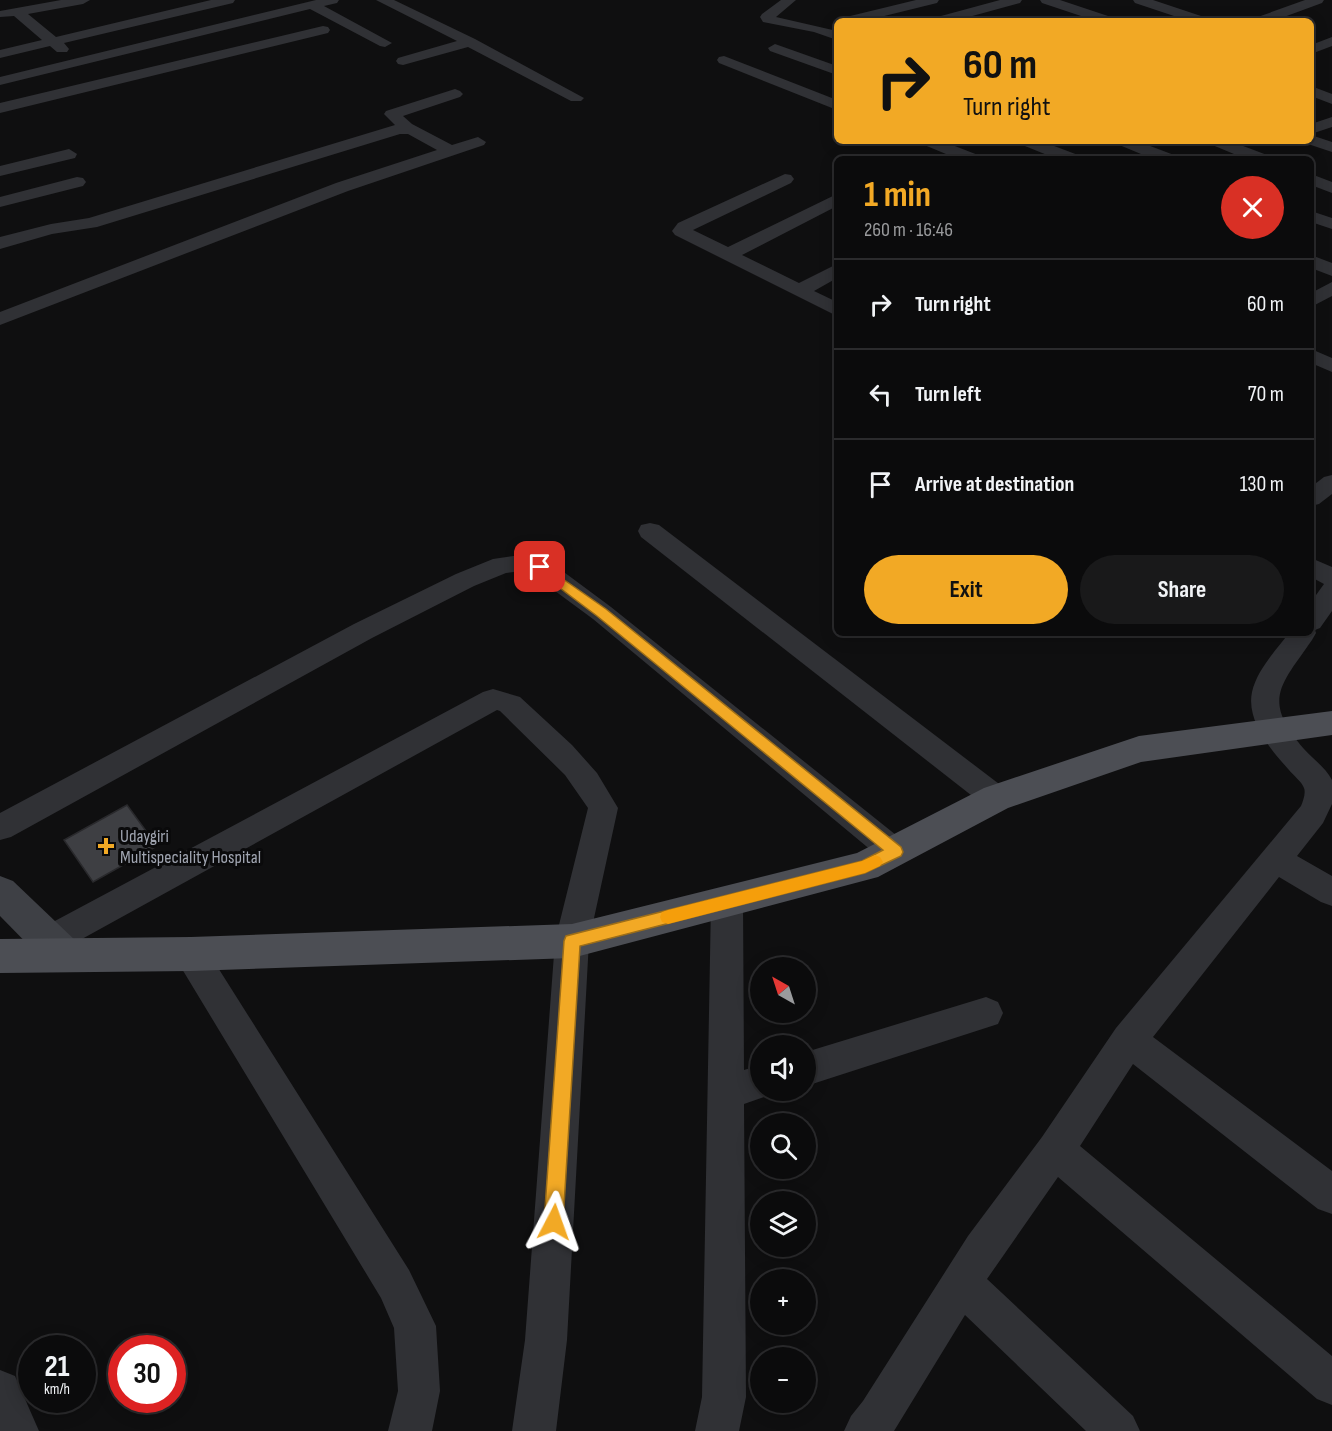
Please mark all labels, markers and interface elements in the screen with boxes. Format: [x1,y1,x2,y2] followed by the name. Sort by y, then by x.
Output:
[963,40,1037,91] text: 60 m
[864,42,942,120] icon: right
[963,91,1050,123] text: Turn right
[864,174,931,217] text: 1 min
[1221,176,1284,239] button: close
[864,218,953,242] text: 260 m · 16:46
[864,288,897,321] icon: right
[915,291,991,318] text: Turn right
[1247,291,1284,318] text: 60 m
[864,378,897,411] icon: left
[915,381,981,408] text: Turn left
[1248,381,1284,408] text: 70 m
[864,468,897,501] icon: arrive
[915,471,1074,498] text: Arrive at destination
[1240,471,1284,498] text: 130 m
[514,541,565,592] pin
[523,550,556,583] icon: arrive
[864,555,1068,624] button: Exit
[1080,555,1284,624] button: Share
[120,826,261,868] place label: Udaygiri Multispeciality Hospital
[97,837,115,855] marker: Udaygiri Multispeciality Hospital
[750,957,816,1023] north arrow
[750,957,816,1413] map controls
[750,1035,816,1101] button: sound
[750,1113,816,1179] button: search
[522,1190,586,1254] position arrow
[750,1191,816,1257] button: layers
[750,1269,816,1335] button: +
[108,1335,186,1413] speed limit sign: 30
[750,1347,816,1413] button: −
[45,1349,69,1385] text: 21
[44,1380,70,1399] text: km/h

